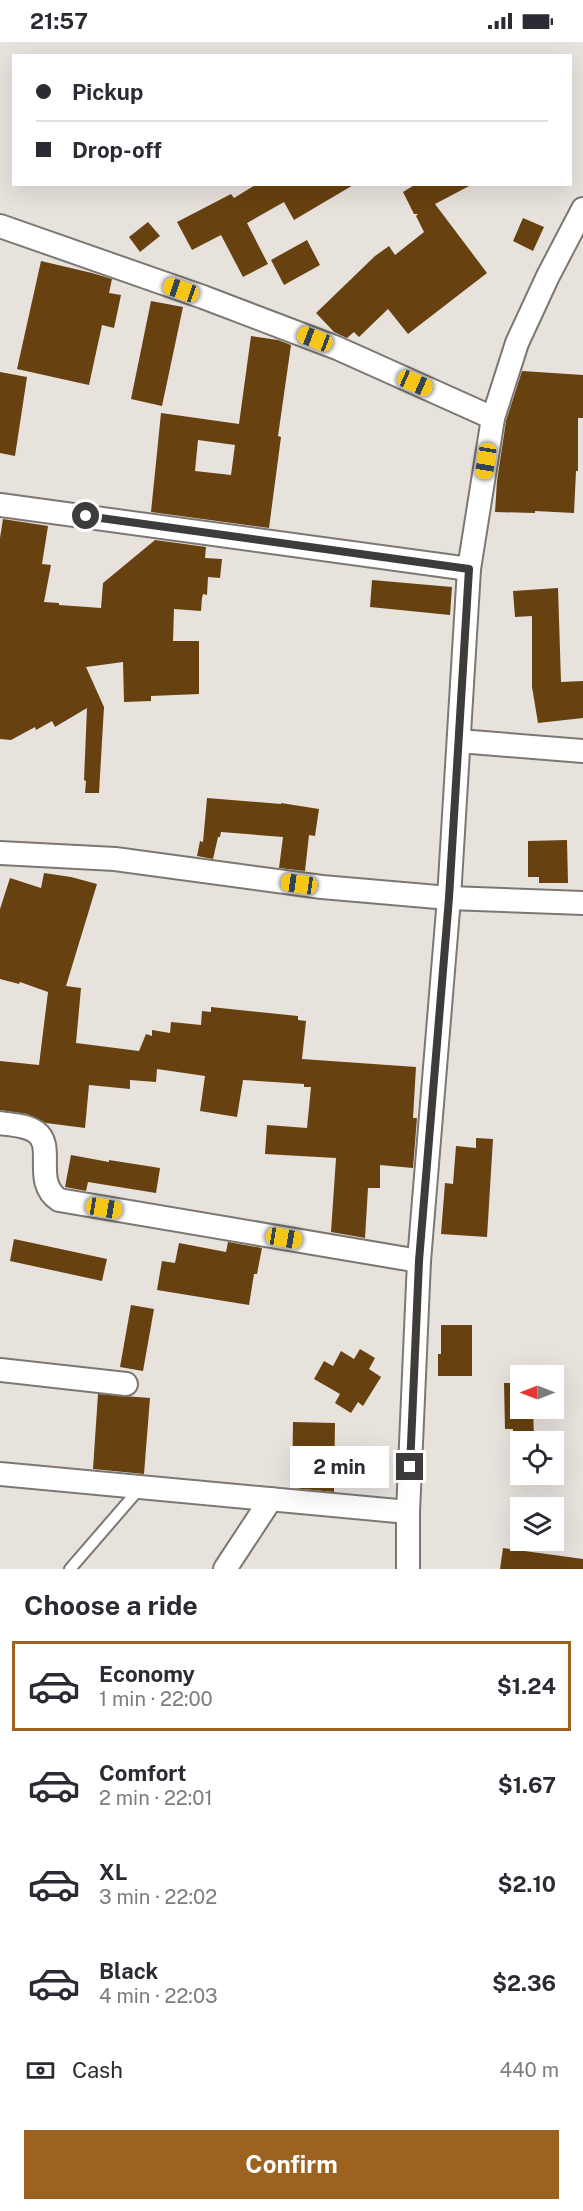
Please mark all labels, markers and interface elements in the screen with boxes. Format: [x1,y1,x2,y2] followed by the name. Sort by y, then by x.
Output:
[30,8,88,34] text: 21:57
[72,79,143,105] text: Pickup
[72,137,162,163] text: Drop-off
[161,276,201,304] car
[295,324,335,354] car
[395,367,435,399] car
[474,442,498,480] car
[72,502,99,529] route start
[280,873,318,895] car
[85,1196,123,1220] car
[265,1226,303,1250] car
[510,1365,564,1419] north arrow
[510,1365,564,1551] map controls
[510,1431,564,1485] button: locate
[290,1446,389,1488] callout: 2 min
[396,1453,423,1480] route end
[313,1455,366,1479] text: 2 min
[510,1497,564,1551] button: layers
[24,1589,198,1621] text: Choose a ride
[27,1659,81,1713] icon: car
[99,1661,195,1687] text: Economy
[497,1673,556,1699] text: $1.24
[99,1687,213,1711] text: 1 min · 22:00
[27,1758,81,1812] icon: car
[99,1760,186,1786] text: Comfort
[498,1772,556,1798] text: $1.67
[99,1786,213,1810] text: 2 min · 22:01
[27,1857,81,1911] icon: car
[99,1859,127,1885] text: XL
[498,1871,556,1897] text: $2.10
[99,1885,217,1909] text: 3 min · 22:02
[27,1956,81,2010] icon: car
[99,1958,158,1984] text: Black
[492,1970,556,1996] text: $2.36
[99,1984,218,2008] text: 4 min · 22:03
[24,2054,57,2087] icon: cash
[72,2057,123,2083] text: Cash
[499,2058,559,2082] text: 440 m
[24,2130,559,2199] button: Confirm

